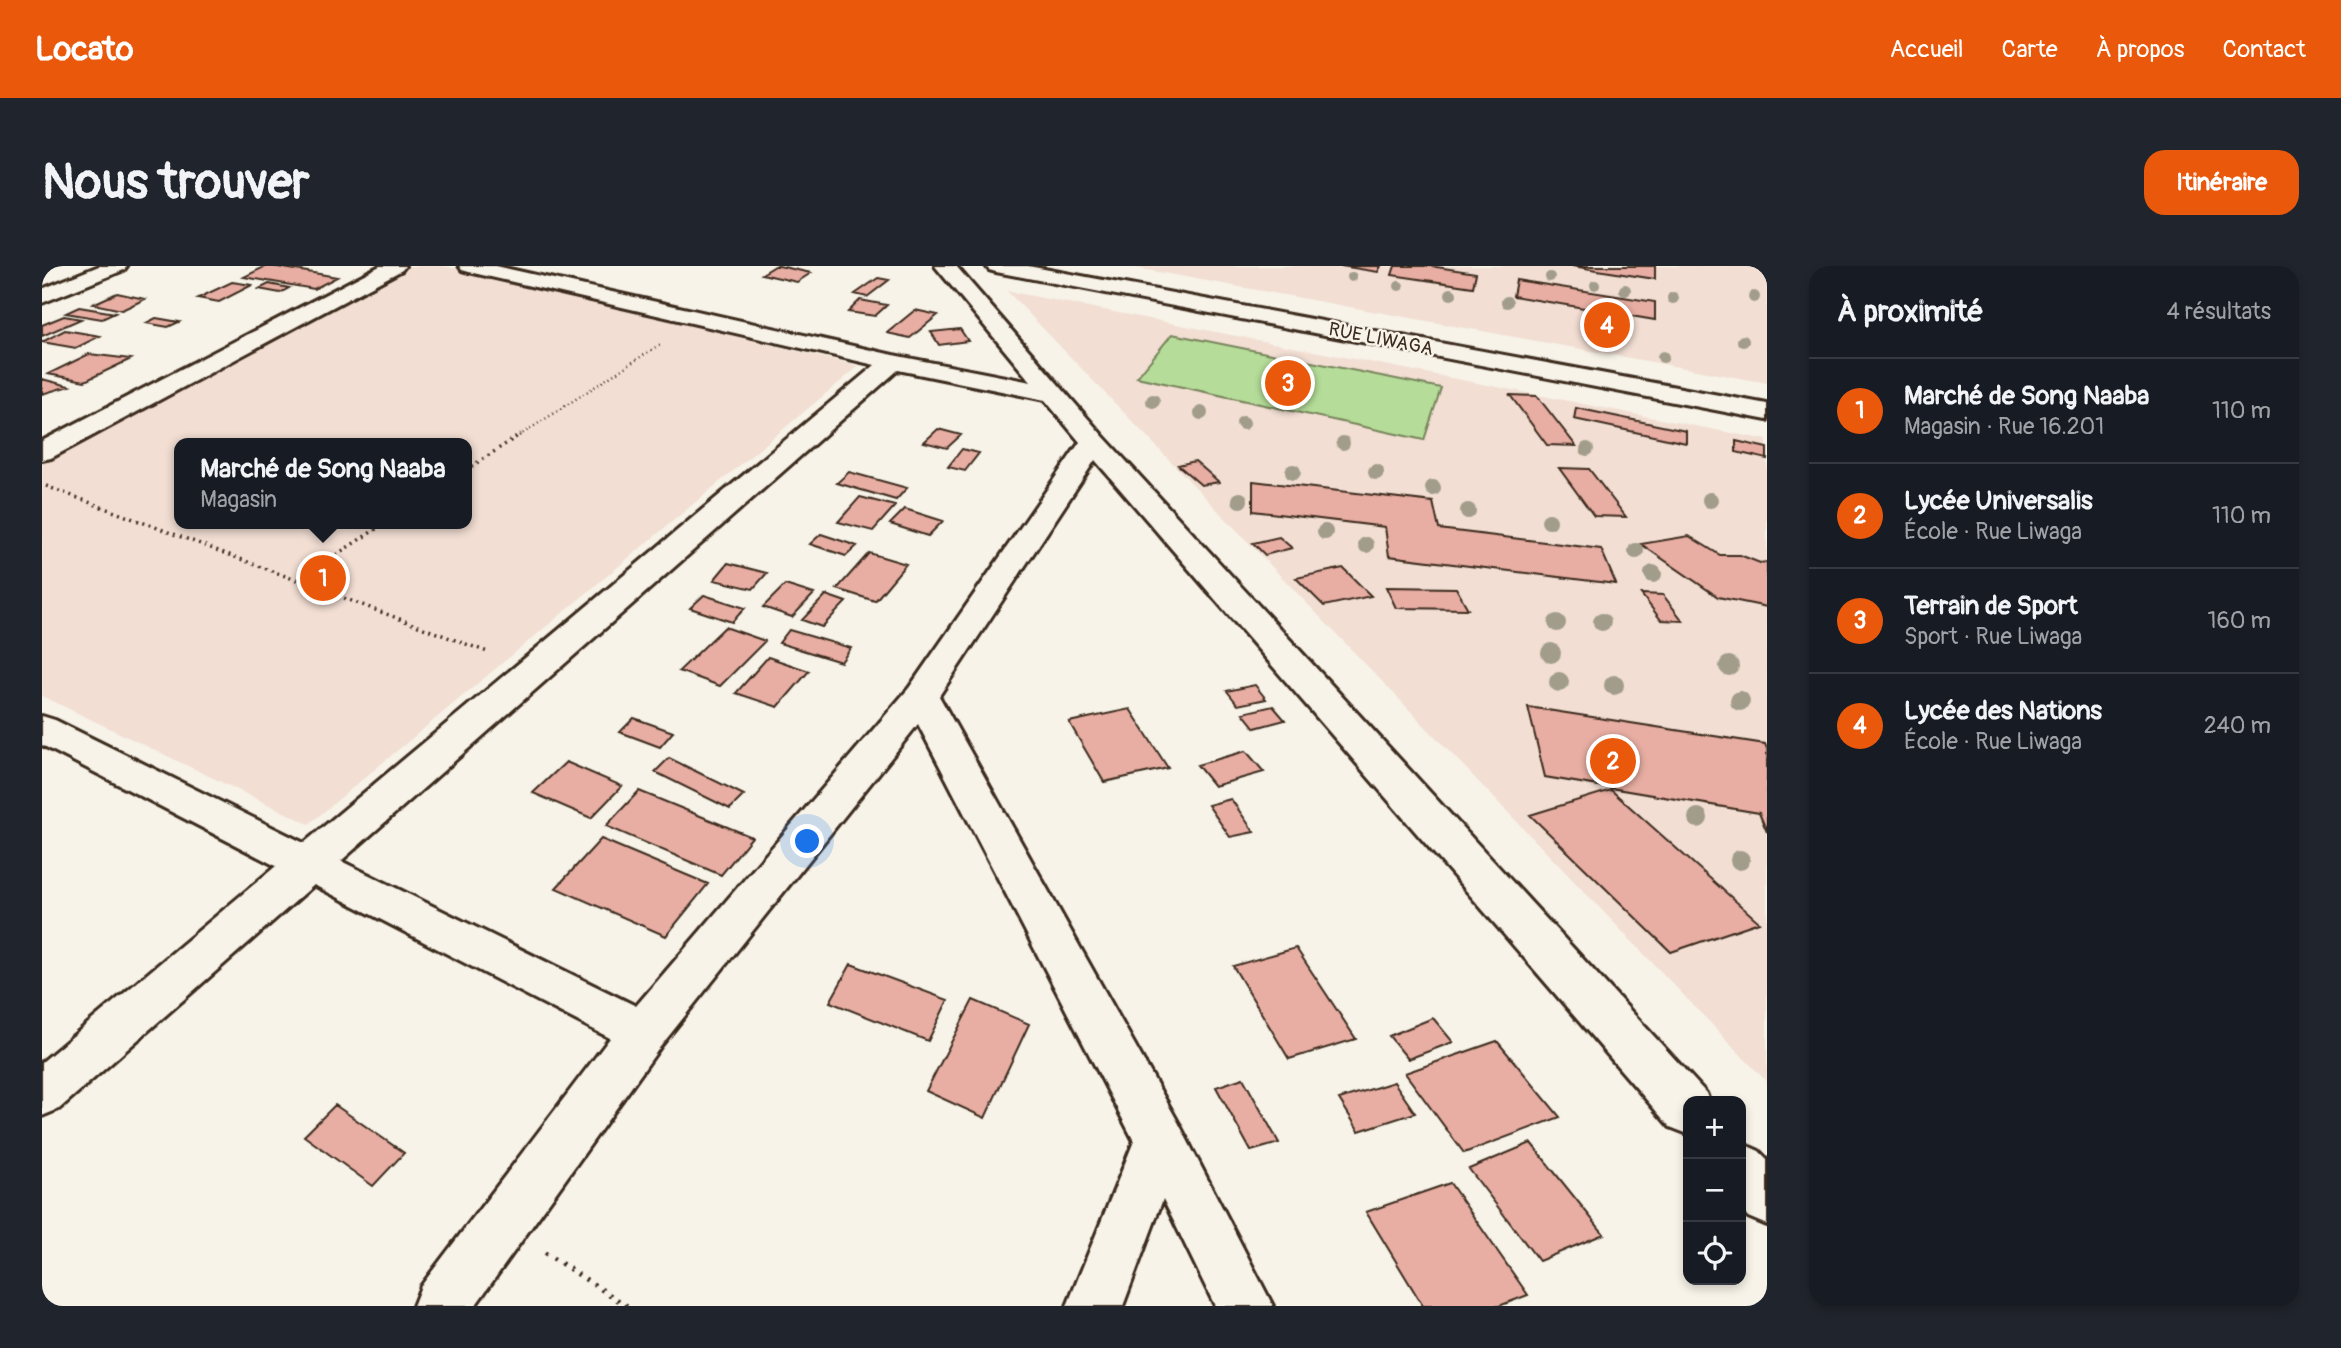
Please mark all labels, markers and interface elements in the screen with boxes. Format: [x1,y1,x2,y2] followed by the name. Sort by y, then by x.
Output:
[35,29,133,70] text: Locato
[1890,35,1964,64] text: Accueil
[2002,35,2058,64] text: Carte
[2096,35,2185,64] text: À propos
[2223,35,2306,64] text: Contact
[2144,150,2299,215] button: Itinéraire
[42,152,310,213] text: Nous trouver
[1837,293,1983,330] text: À proximité
[2167,297,2271,326] text: 4 résultats
[1584,299,1630,351] pin: 4
[1327,317,1435,361] street label: RUE LIWAGA
[1265,357,1311,409] pin: 3
[1904,380,2149,412] text: Marché de Song Naaba
[1856,396,1865,425] text: 1
[2212,396,2271,425] text: 110 m
[1904,412,2104,441] text: Magasin · Rue 16.201
[174,438,472,529] popup
[200,453,446,485] text: Marché de Song Naaba
[200,485,277,514] text: Magasin
[1904,485,2093,517] text: Lycée Universalis
[1854,501,1866,530] text: 2
[2212,501,2271,530] text: 110 m
[1904,517,2082,546] text: École · Rue Liwaga
[300,552,346,604] pin: 1
[1904,590,2078,622] text: Terrain de Sport
[1854,606,1866,635] text: 3
[2207,606,2271,635] text: 160 m
[1904,622,2082,651] text: Sport · Rue Liwaga
[1904,695,2102,727] text: Lycée des Nations
[1853,711,1867,740] text: 4
[2204,711,2271,740] text: 240 m
[1904,727,2082,756] text: École · Rue Liwaga
[1590,735,1636,787] pin: 2
[790,824,824,858] your location
[1683,1096,1746,1285] map controls
[1683,1096,1746,1159] button: +
[1683,1159,1746,1222] button: −
[1683,1222,1746,1285] button: locate

